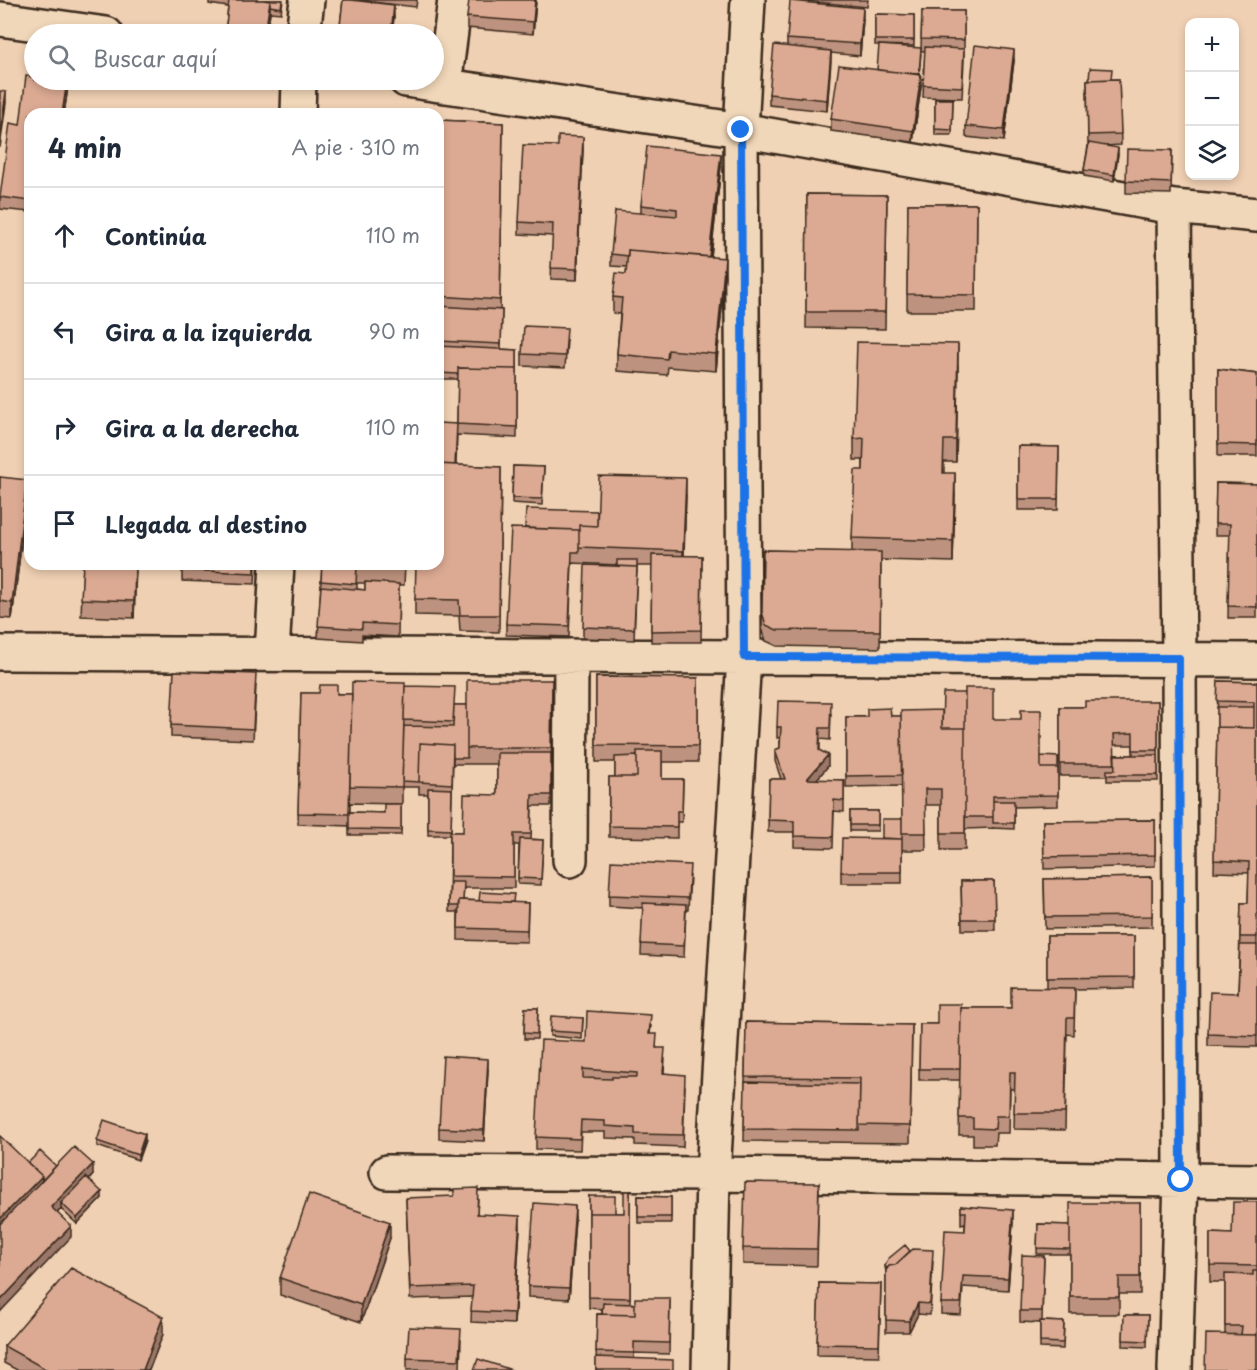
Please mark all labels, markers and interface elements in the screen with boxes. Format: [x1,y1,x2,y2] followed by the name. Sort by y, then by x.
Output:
[1185,18,1239,180] map controls
[1185,18,1239,72] button: +
[24,24,444,90] search box
[45,41,78,74] icon: search
[93,41,217,74] text: Buscar aquí
[1185,72,1239,126] button: −
[727,116,753,142] route end
[1185,126,1239,180] button: layers
[48,128,122,167] text: 4 min
[292,132,420,162] text: A pie · 310 m
[48,219,81,252] icon: ahead
[105,219,207,252] text: Continúa
[366,220,420,250] text: 110 m
[48,315,81,348] icon: left
[105,315,312,348] text: Gira a la izquierda
[369,316,420,346] text: 90 m
[48,411,81,444] icon: right
[105,411,299,444] text: Gira a la derecha
[366,412,420,442] text: 110 m
[48,507,81,540] icon: arrive
[105,507,307,540] text: Llegada al destino
[1167,1166,1193,1192] route start

